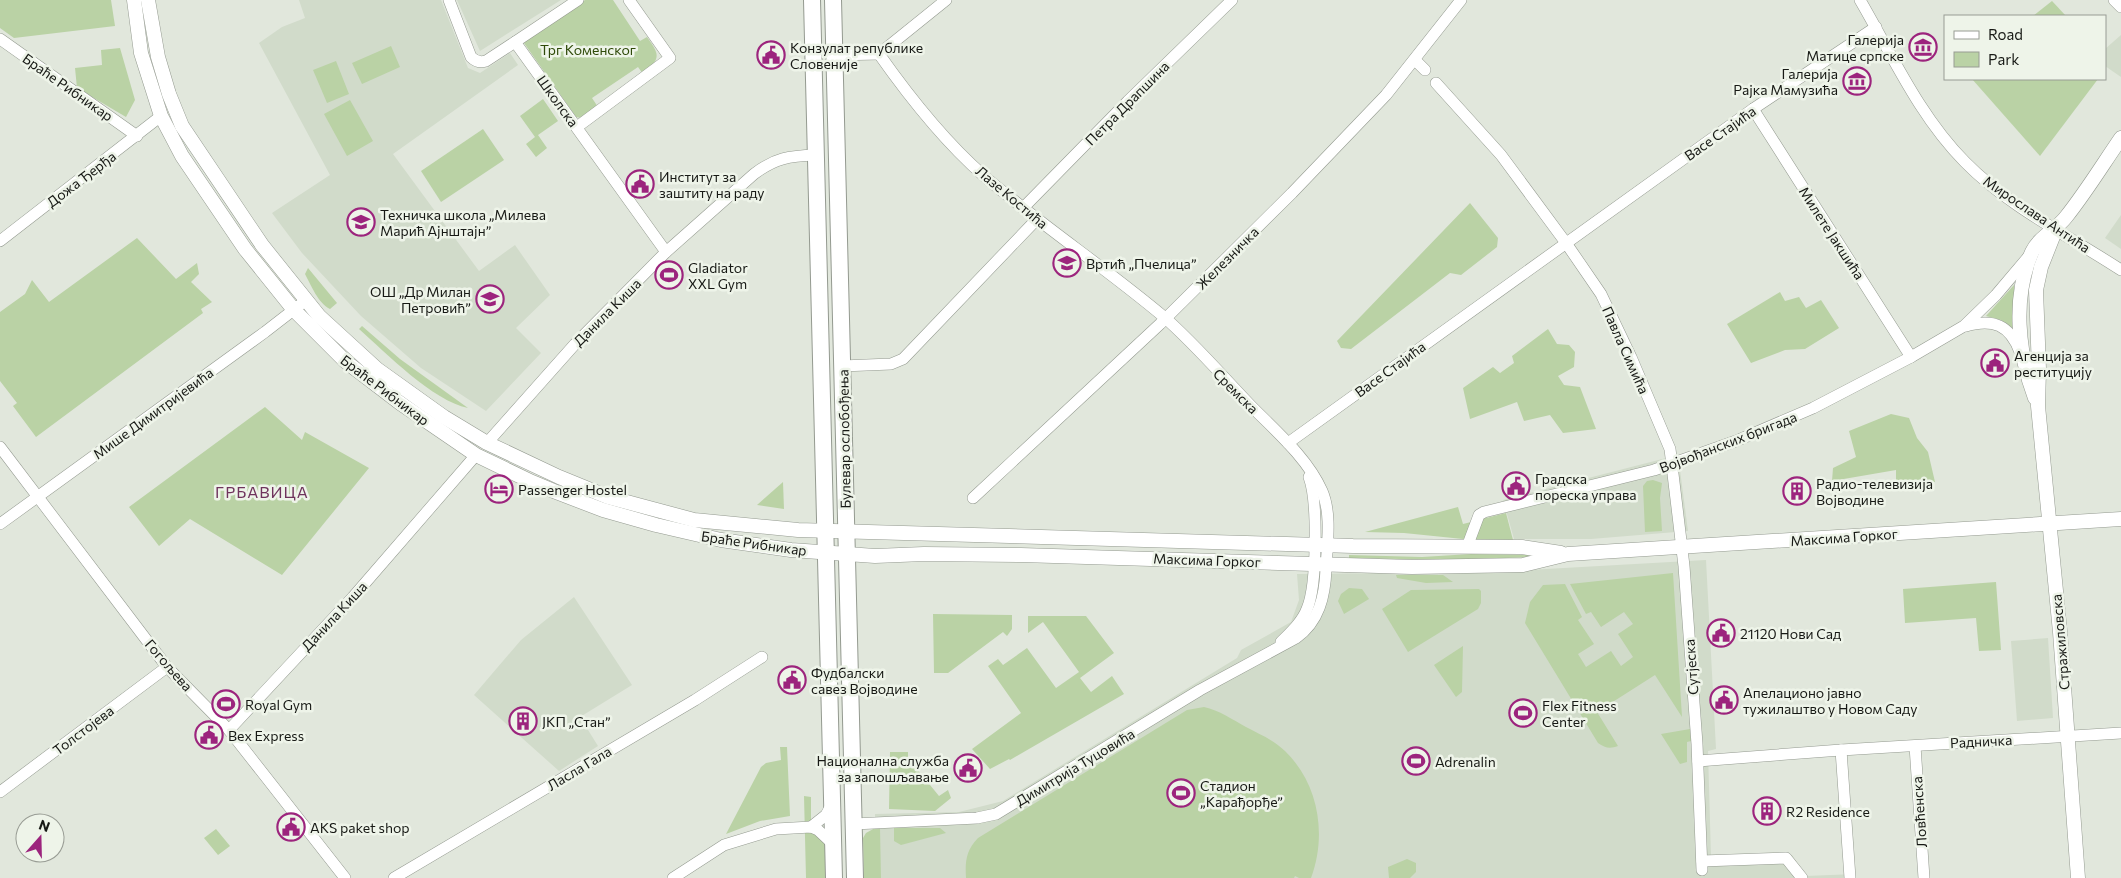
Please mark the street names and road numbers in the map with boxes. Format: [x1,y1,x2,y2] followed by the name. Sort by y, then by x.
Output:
[19,49,117,125] street label: Браће Рибникар
[1081,57,1173,149] street label: Петра Драпшина
[534,72,582,130] street label: Школска
[1681,102,1759,164] street label: Васе Стајића
[43,147,119,211] street label: Дожа Ђерђа
[973,162,1051,232] street label: Лазе Костића
[1980,172,2094,256] street label: Мирослава Антића
[1796,183,1868,283] street label: Милете Јакшића
[1192,223,1262,293] street label: Железничка
[570,275,644,349] street label: Данила Киша
[1599,304,1653,396] street label: Павла Симића
[1351,338,1429,400] street label: Васе Стајића
[337,351,433,429] street label: Браће Рибникар
[90,364,216,462] street label: Мише Димитријевића
[1210,365,1262,417] street label: Сремска
[834,369,854,509] street label: Булевар ослобођења
[1657,408,1799,476] street label: Војвођанских бригада
[1790,525,1898,549] street label: Максима Горког
[700,527,808,559] street label: Браће Рибникар
[1153,550,1261,570] street label: Максима Горког
[298,578,370,654] street label: Данила Киша
[2047,593,2073,691] street label: Стражиловска
[142,636,196,694] street label: Гогољева
[1681,639,1701,695] street label: Сутјеска
[49,702,117,758] street label: Толстојева
[1012,725,1138,809] street label: Димитрија Туцовића
[1949,731,2013,751] street label: Радничка
[544,742,614,794] street label: Ласла Гала
[1908,776,1930,848] street label: Ловћенска

